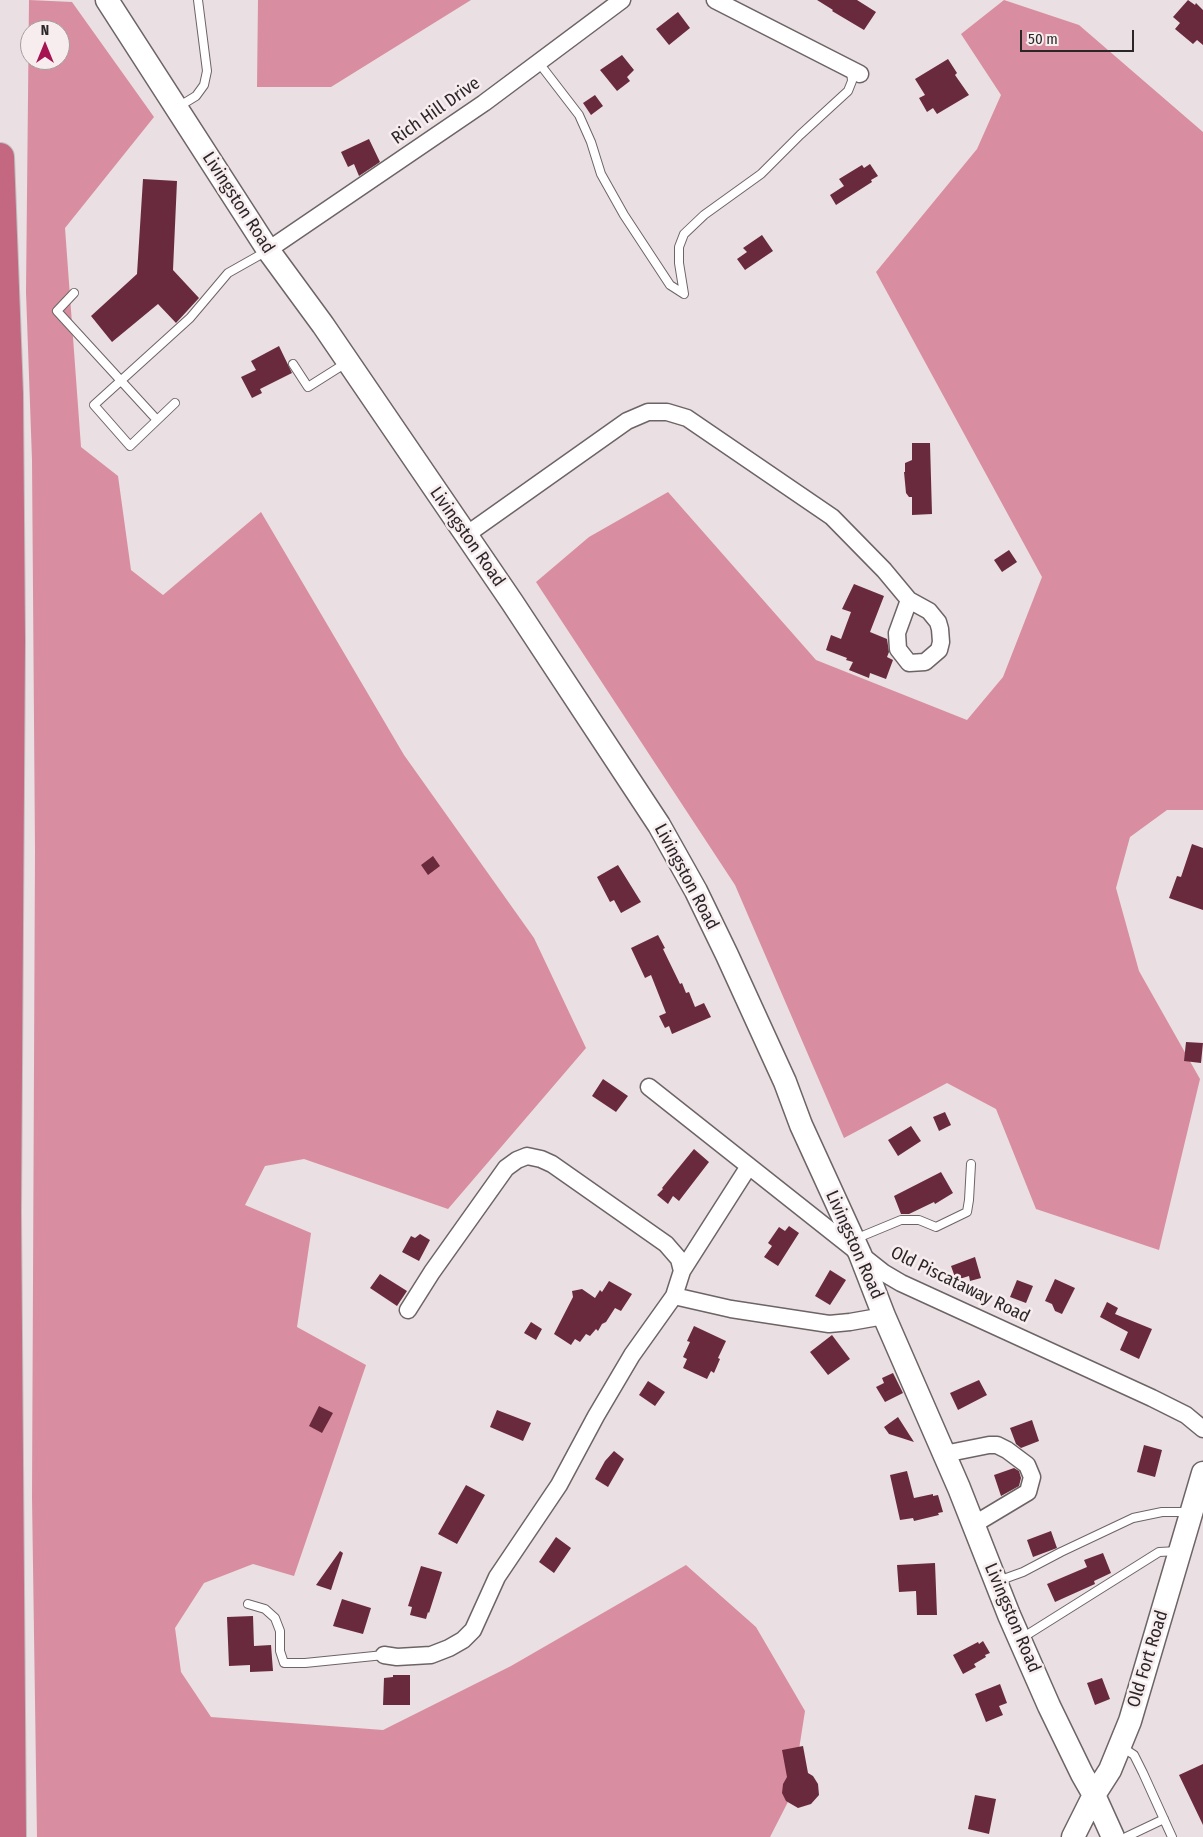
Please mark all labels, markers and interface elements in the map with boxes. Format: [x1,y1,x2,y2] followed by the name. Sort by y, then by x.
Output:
[20,20,70,70] north arrow
[1023,20,1137,52] scale bar
[41,22,49,39] text: N
[1028,30,1058,48] text: 50 m
[388,73,484,149] street label: Rich Hill Drive
[197,148,279,258] street label: Livingston Road
[425,483,509,591] street label: Livingston Road
[649,820,723,934] street label: Livingston Road
[820,1187,888,1303] street label: Livingston Road
[887,1242,1033,1328] street label: Old Piscataway Road
[979,1560,1045,1676] street label: Livingston Road
[1123,1608,1173,1710] street label: Old Fort Road

